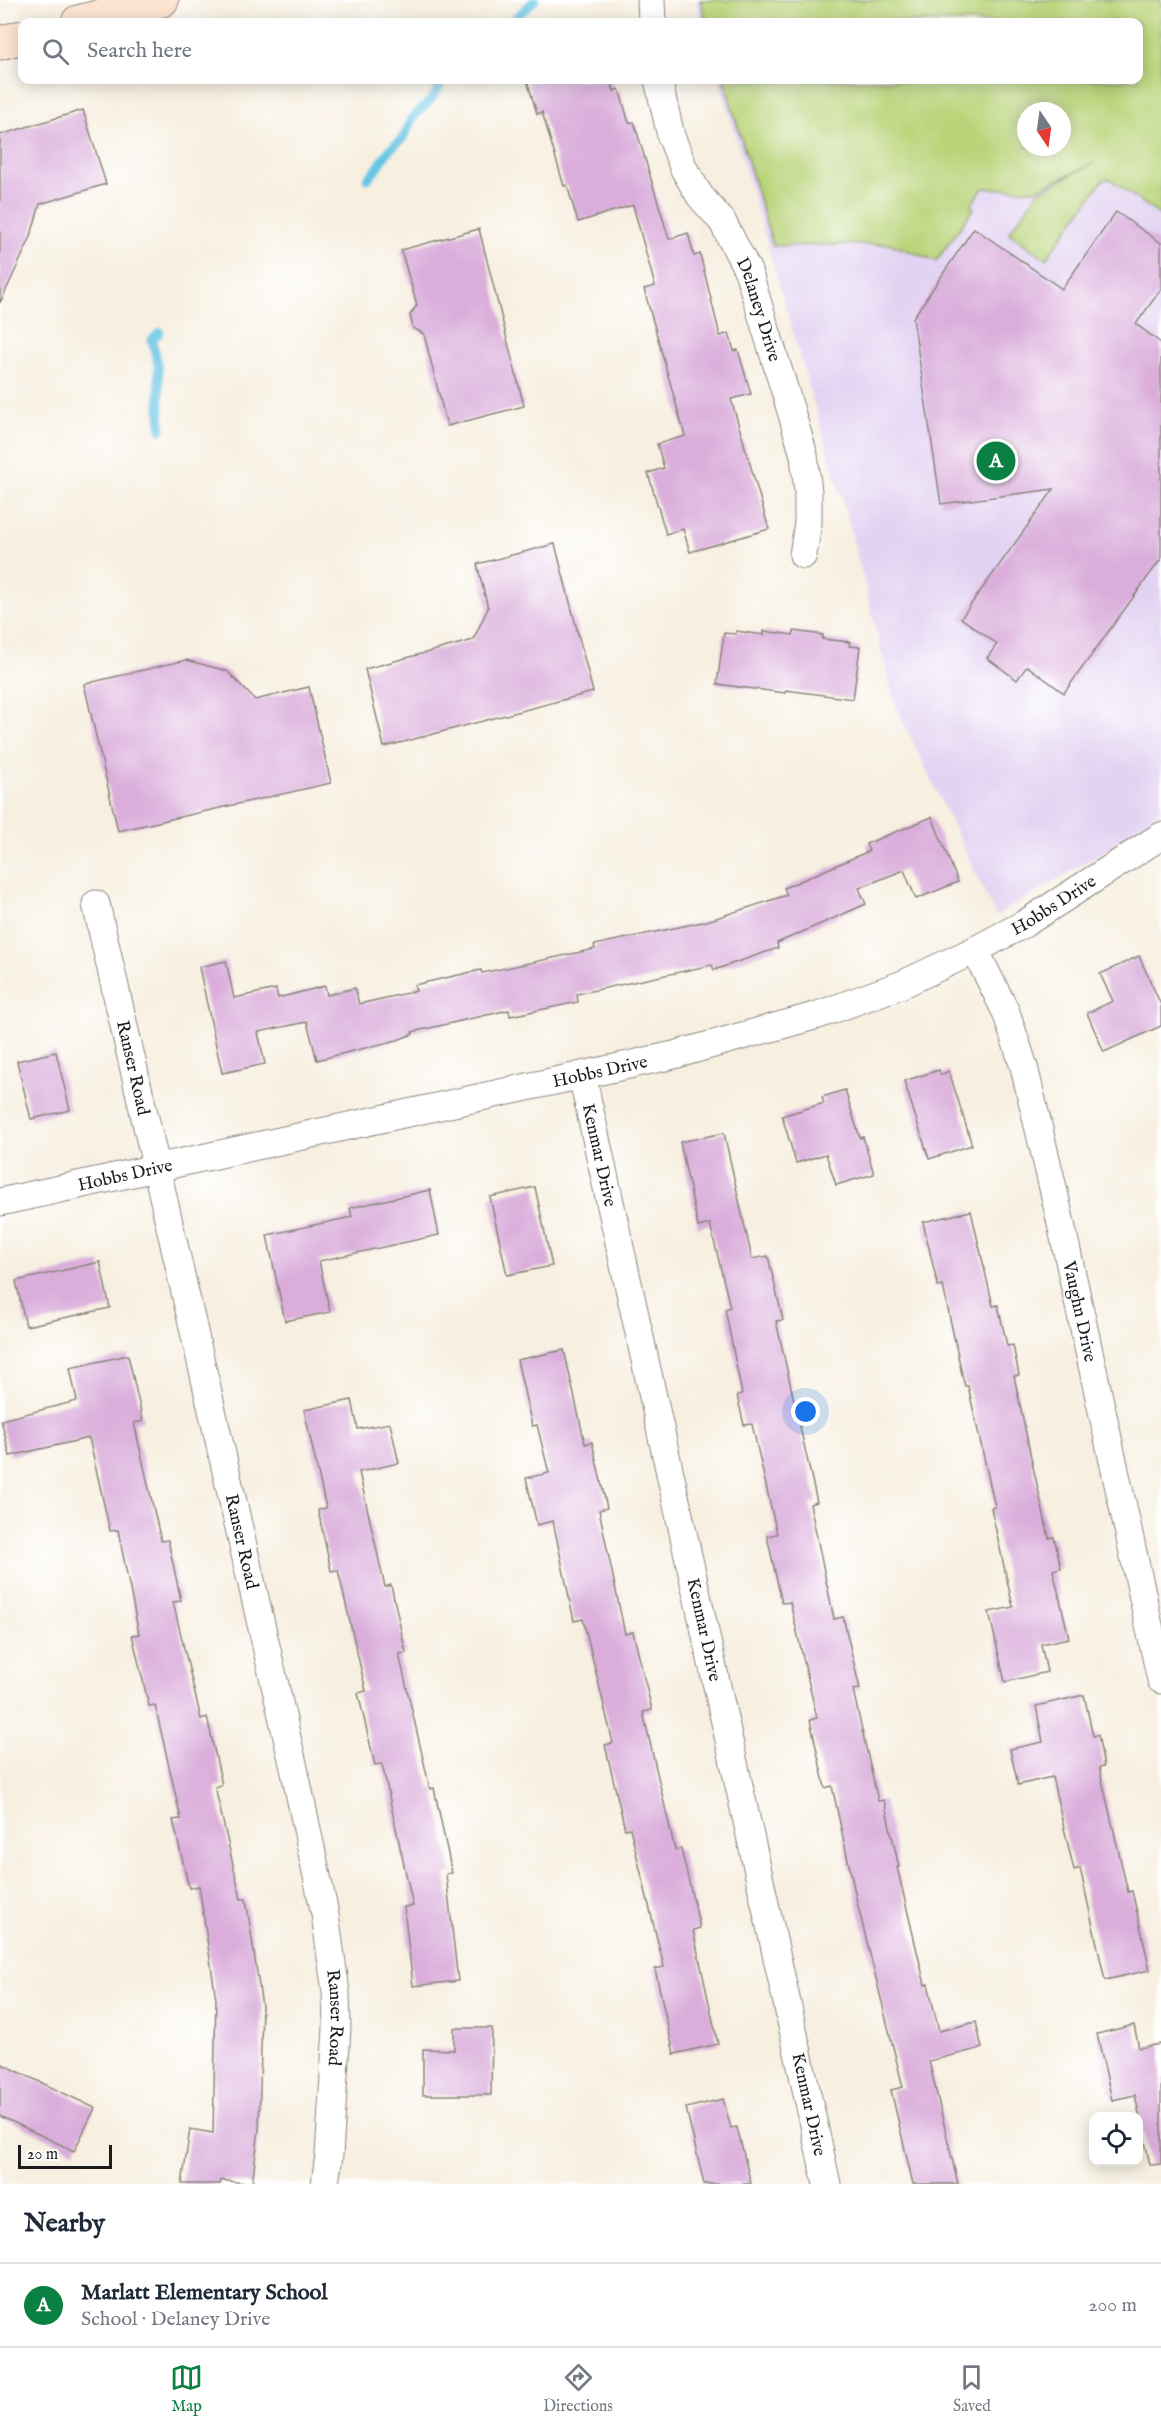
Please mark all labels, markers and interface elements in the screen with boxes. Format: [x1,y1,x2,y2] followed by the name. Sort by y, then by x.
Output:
[18,18,1143,84] search box
[39,35,72,68] icon: search
[87,37,192,65] text: Search here
[1017,102,1071,156] north arrow
[730,254,785,365] street label: Delaney Drive
[976,438,1016,484] pin: A
[1008,871,1101,942] street label: Hobbs Drive
[110,1018,154,1118] street label: Ranser Road
[551,1051,650,1094] street label: Hobbs Drive
[576,1102,621,1209] street label: Kenmar Drive
[76,1155,175,1198] street label: Hobbs Drive
[1056,1258,1101,1364] street label: Vaughn Drive
[791,1397,820,1426] your location
[219,1492,263,1592] street label: Ranser Road
[681,1576,726,1684] street label: Kenmar Drive
[320,1968,347,2067] street label: Ranser Road
[785,2051,830,2158] street label: Kenmar Drive
[1089,2112,1143,2166] map controls
[1089,2112,1143,2166] button: locate
[18,2142,112,2170] scale bar
[27,2145,58,2165] text: 20 m
[24,2207,105,2240] text: Nearby
[81,2279,327,2307] text: Marlatt Elementary School
[37,2293,50,2318] text: A
[1088,2293,1137,2318] text: 200 m
[81,2307,271,2332] text: School · Delaney Drive
[170,2361,203,2417] tab: Map
[543,2361,613,2417] tab: Directions
[953,2361,991,2417] tab: Saved

